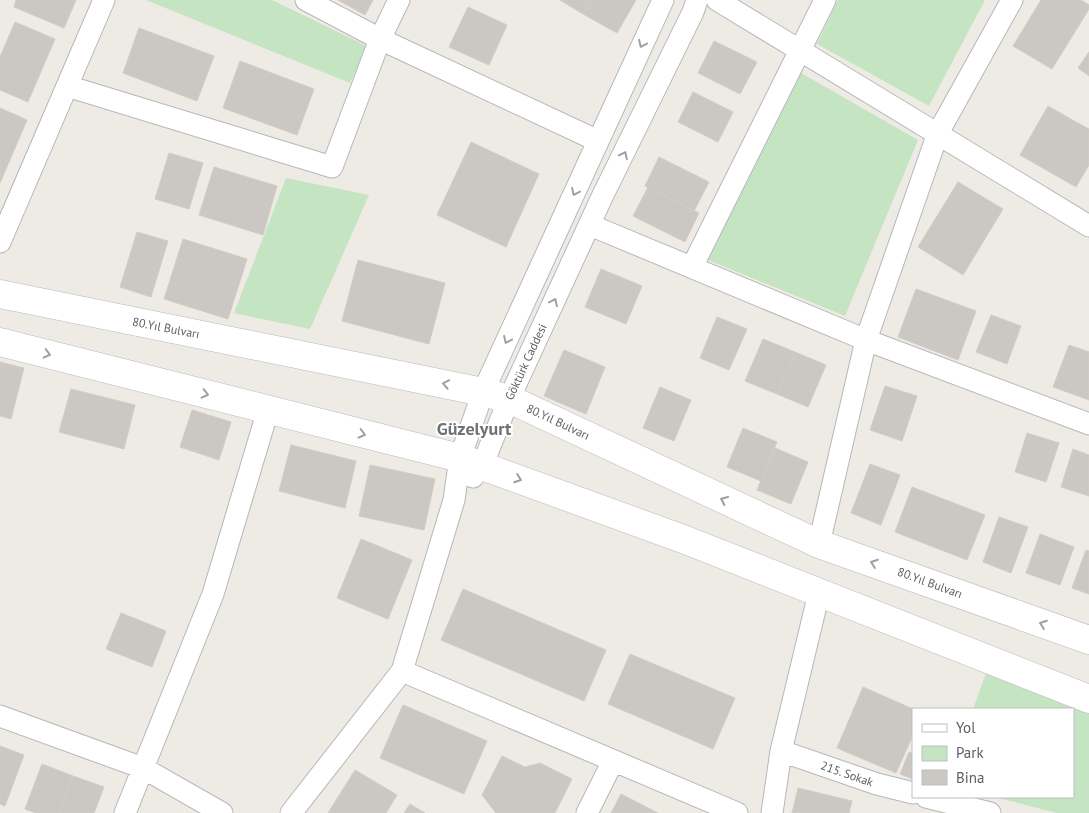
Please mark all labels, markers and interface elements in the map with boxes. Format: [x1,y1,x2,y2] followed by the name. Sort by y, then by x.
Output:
[638,39,649,48] one-way arrow
[617,151,628,160] one-way arrow
[570,187,581,196] one-way arrow
[548,298,559,307] one-way arrow
[131,314,201,341] street label: 80.Yıl Bulvarı
[501,321,550,402] street label: Göktürk Caddesi
[502,335,513,344] one-way arrow
[43,348,52,359] one-way arrow
[441,380,450,390] one-way arrow
[200,388,209,399] one-way arrow
[524,400,592,443] street label: 80.Yıl Bulvarı
[437,417,512,440] district label: Güzelyurt
[358,428,367,439] one-way arrow
[513,473,522,483] one-way arrow
[720,495,729,506] one-way arrow
[870,559,878,569] one-way arrow
[896,564,965,601] street label: 80.Yıl Bulvarı
[1039,620,1048,630] one-way arrow
[912,708,1074,798] legend
[956,718,976,737] text: Yol
[956,743,984,762] text: Park
[819,758,876,790] street label: 215. Sokak
[956,768,984,787] text: Bina

